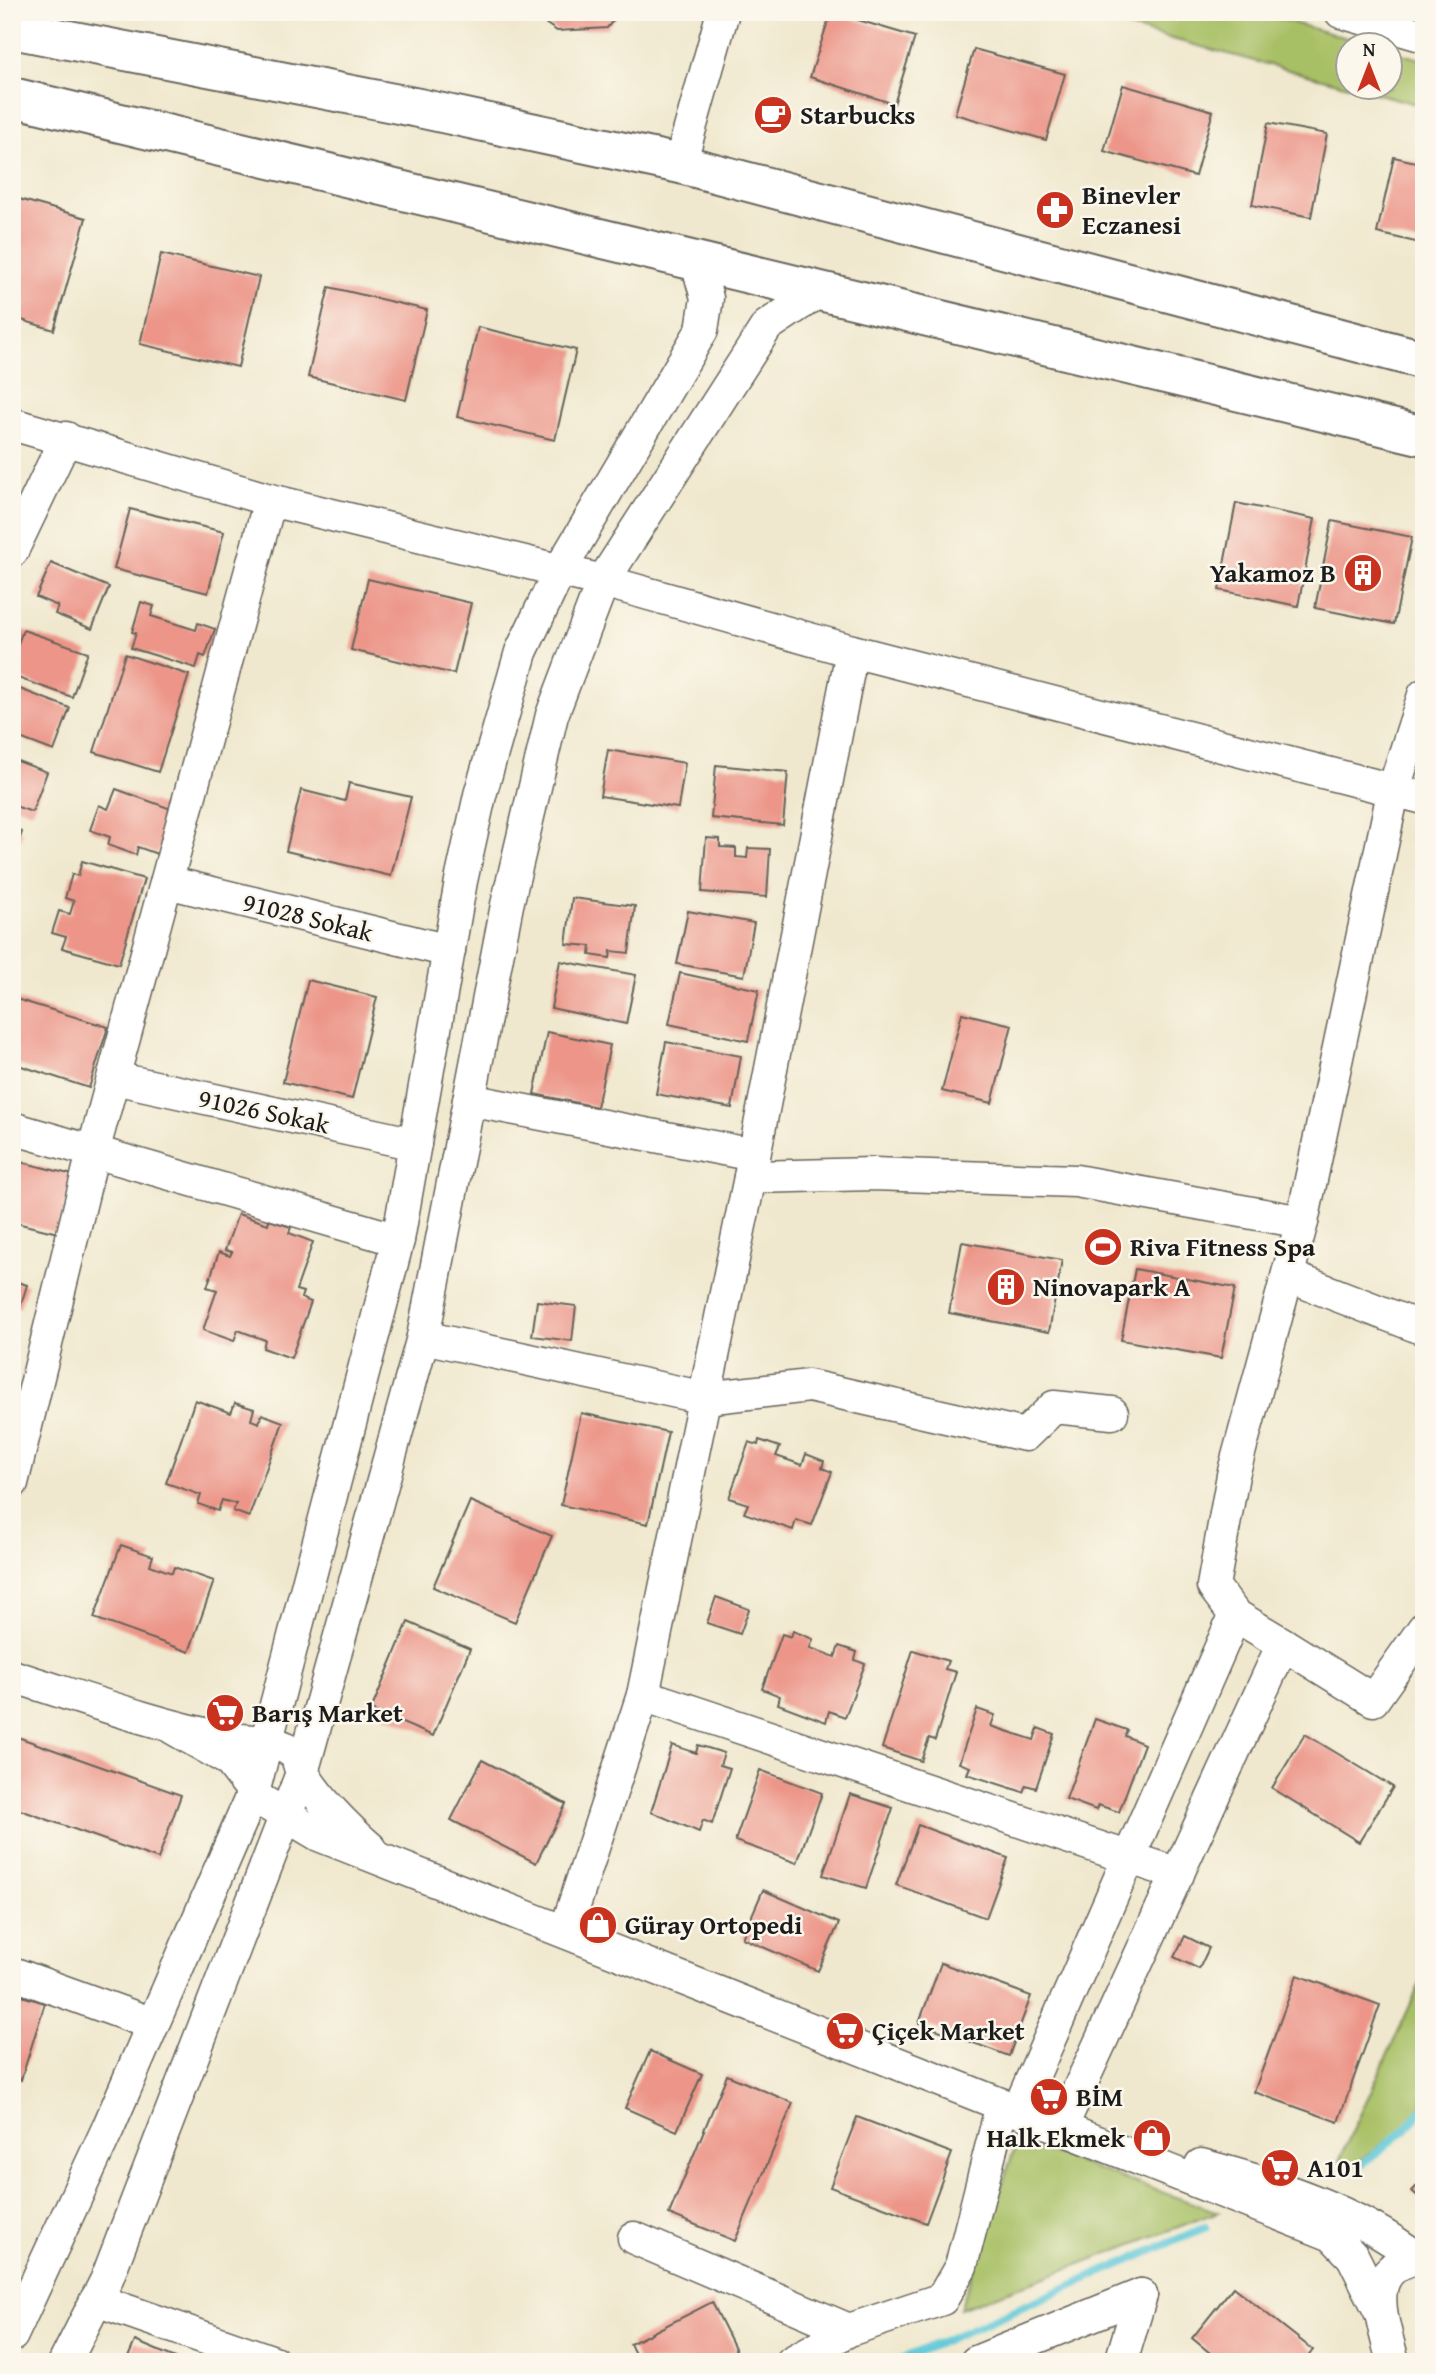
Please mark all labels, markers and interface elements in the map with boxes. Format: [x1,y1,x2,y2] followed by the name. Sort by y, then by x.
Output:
[1334,32,1404,102] north arrow
[1363,35,1376,63] text: N
[752,94,794,136] cafe icon: Starbucks
[800,95,915,134] place label: Starbucks
[1082,175,1181,244] place label: Binevler Eczanesi
[1034,189,1076,231] pharmacy icon: Binevler Eczanesi
[1342,552,1384,594] building icon: Yakamoz B
[1210,553,1336,592] place label: Yakamoz B
[239,882,378,952] street label: 91028 Sokak
[195,1078,334,1144] street label: 91026 Sokak
[1082,1226,1124,1268] sports icon: Riva Fitness Spa
[1130,1227,1316,1266] place label: Riva Fitness Spa
[985,1266,1027,1308] building icon: Ninovapark A
[1033,1267,1191,1306] place label: Ninovapark A
[204,1692,246,1734] supermarket icon: Barış Market
[252,1693,403,1732] place label: Barış Market
[577,1904,619,1946] shop icon: Güray Ortopedi
[625,1905,802,1944] place label: Güray Ortopedi
[824,2010,866,2052] supermarket icon: Çiçek Market
[872,2011,1025,2050] place label: Çiçek Market
[1028,2076,1070,2118] supermarket icon: BİM
[1076,2077,1123,2116] place label: BİM
[1131,2117,1173,2159] shop icon: Halk Ekmek
[987,2118,1125,2157] place label: Halk Ekmek
[1259,2147,1301,2189] supermarket icon: A101
[1307,2148,1364,2187] place label: A101

